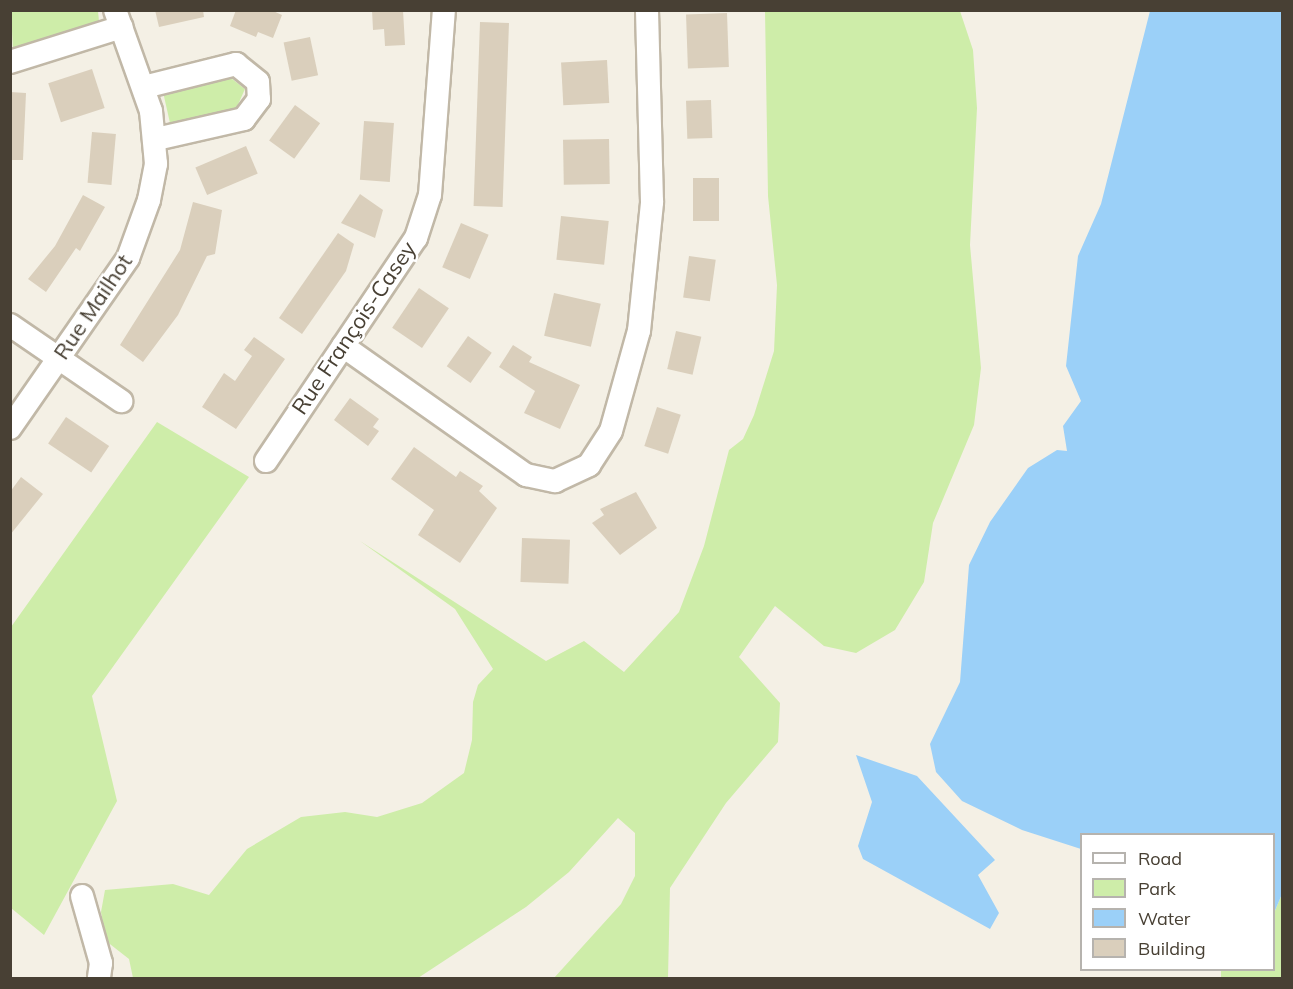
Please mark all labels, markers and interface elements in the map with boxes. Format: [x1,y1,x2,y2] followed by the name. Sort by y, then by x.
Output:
[286,237,422,419] street label: Rue François-Casey
[48,249,138,365] street label: Rue Mailhot
[1080,833,1275,971] legend
[1138,847,1182,870] text: Road
[1138,877,1176,900] text: Park
[1138,907,1190,930] text: Water
[1138,937,1206,960] text: Building

